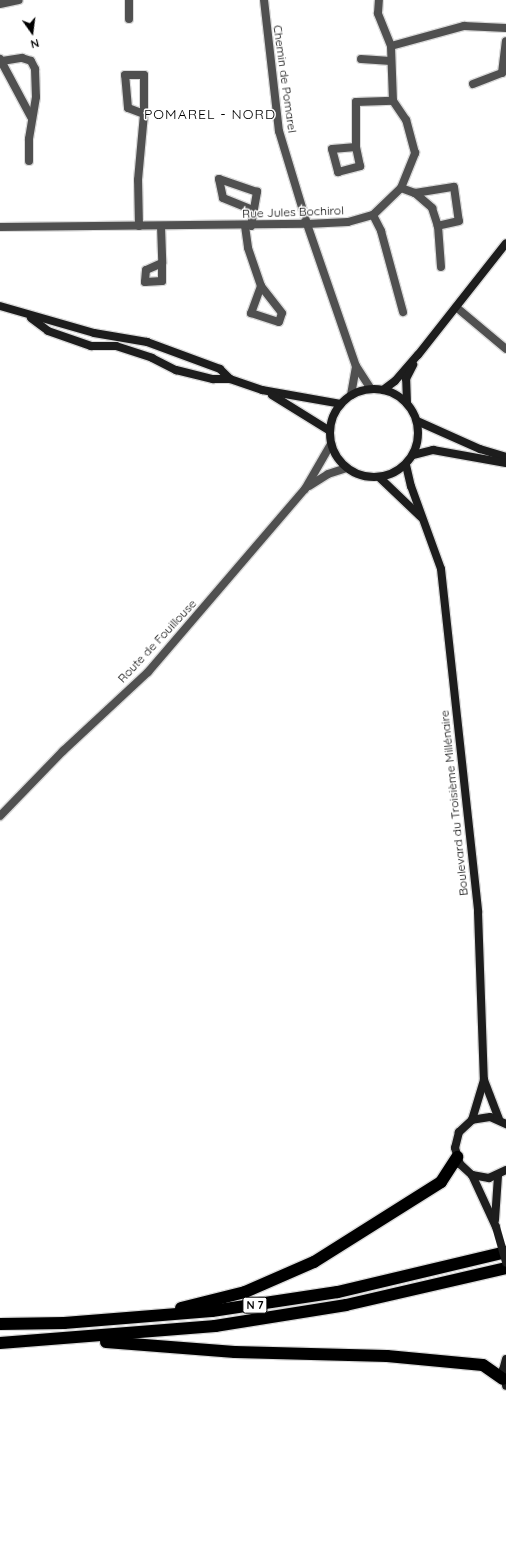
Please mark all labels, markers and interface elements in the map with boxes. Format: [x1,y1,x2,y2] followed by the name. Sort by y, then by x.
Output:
[12,12,52,52] north arrow
[270,24,300,134] street label: Chemin de Pomarel
[29,36,41,51] text: N
[144,106,276,122] district label: POMAREL - NORD
[242,203,344,221] street label: Rue Jules Bochirol
[115,596,199,686] street label: Route de Fouillouse
[437,709,471,897] street label: Boulevard du Troisième Millénaire
[242,1296,268,1314] road number: N 7

